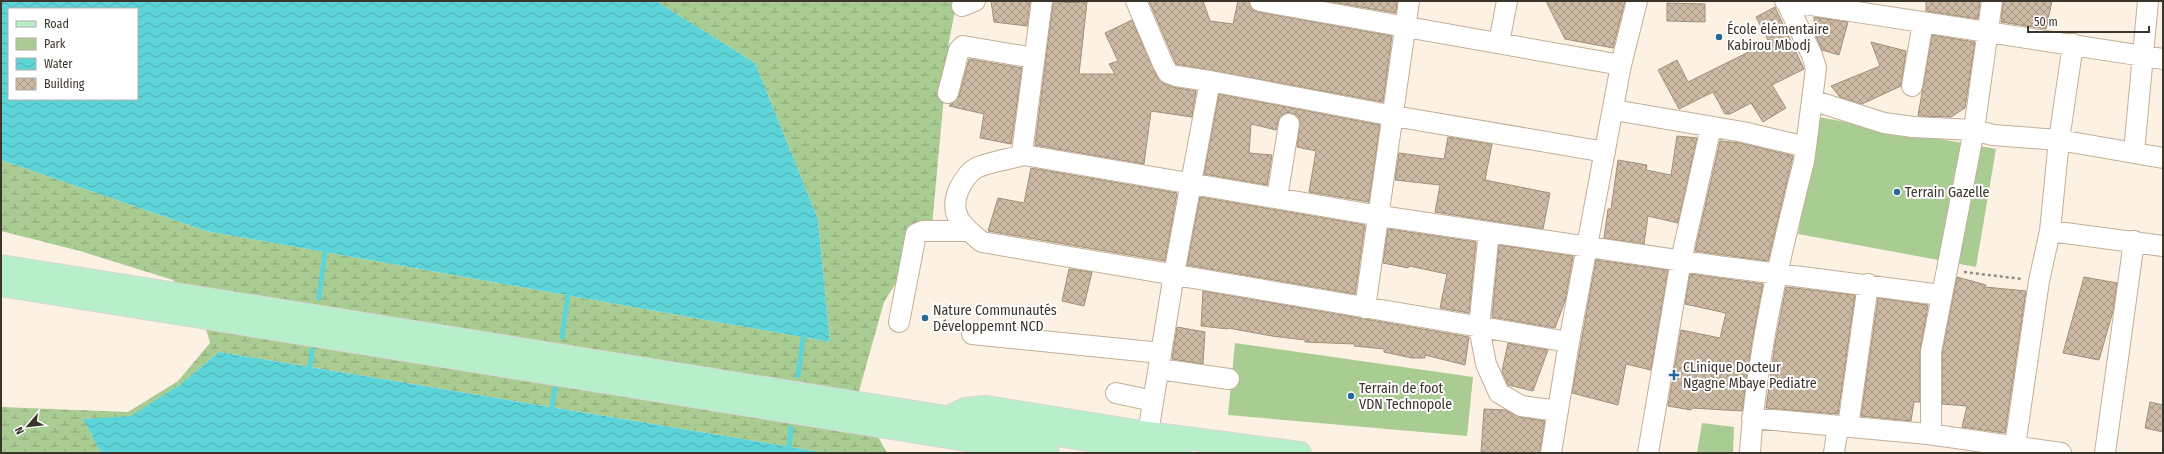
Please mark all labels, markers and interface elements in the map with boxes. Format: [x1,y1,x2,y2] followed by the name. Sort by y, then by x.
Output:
[8,8,138,100] legend
[2028,8,2149,34] scale bar
[2034,15,2058,29] text: 50 m
[44,17,69,31] text: Road
[1727,20,1829,54] place label: École élémentaire Kabirou Mbodj
[1714,32,1724,42] marker: École élémentaire Kabirou Mbodj
[44,37,66,51] text: Park
[44,57,73,71] text: Water
[44,77,85,91] text: Building
[1905,184,1990,201] place label: Terrain Gazelle
[1892,187,1902,197] marker: Terrain Gazelle
[933,302,1057,335] place label: Nature Communautés Développemnt NCD
[920,313,930,323] marker: Nature Communautés Développemnt NCD
[1683,359,1817,392] place label: CLinique Docteur Ngagne Mbaye Pediatre
[1668,369,1680,381] marker: CLinique Docteur Ngagne Mbaye Pediatre
[1359,380,1452,413] place label: Terrain de foot VDN Technopole
[1346,391,1356,401] marker: Terrain de foot VDN Technopole
[8,406,48,446] north arrow
[12,424,27,436] text: N

